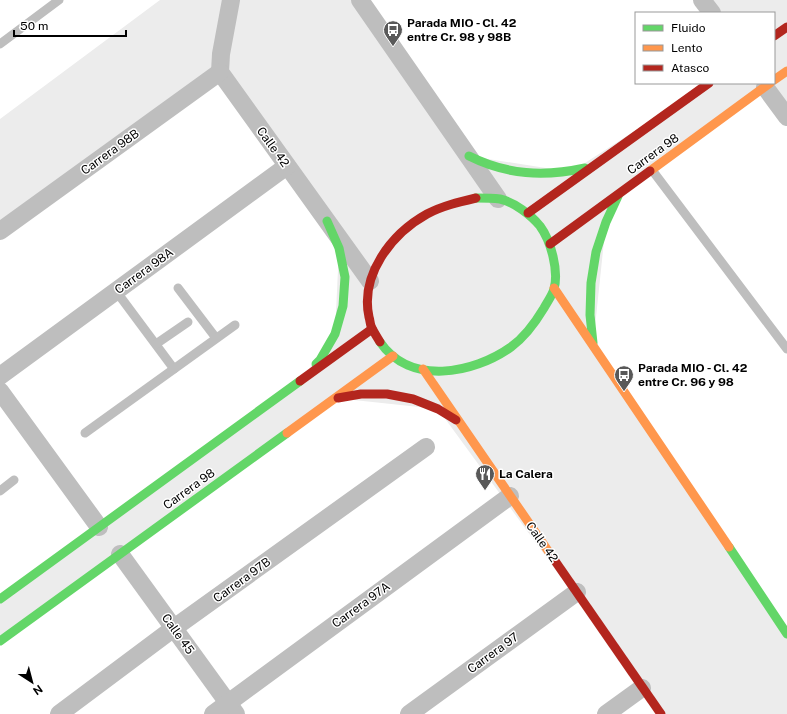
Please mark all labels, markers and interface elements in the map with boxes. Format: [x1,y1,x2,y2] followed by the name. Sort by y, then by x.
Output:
[14,12,126,38] scale bar
[635,12,775,84] legend
[407,16,517,44] place label: Parada MIO - Cl. 42 entre Cr. 98 y 98B
[20,19,48,33] text: 50 m
[382,19,404,47] bus stop icon: Parada MIO - Cl. 42 entre Cr. 98 y 98B
[671,21,706,35] text: Fluido
[671,41,703,55] text: Lento
[671,61,710,75] text: Atasco
[254,124,292,170] street label: Calle 42
[78,126,142,178] street label: Carrera 98B
[625,131,682,177] street label: Carrera 98
[112,245,176,297] street label: Carrera 98A
[638,361,748,389] place label: Parada MIO - Cl. 42 entre Cr. 96 y 98
[613,364,635,392] bus stop icon: Parada MIO - Cl. 42 entre Cr. 96 y 98
[474,463,496,491] restaurant icon: La Calera
[161,466,218,512] street label: Carrera 98
[499,467,553,481] place label: La Calera
[523,519,561,565] street label: Calle 42
[211,555,273,605] street label: Carrera 97B
[329,579,393,631] street label: Carrera 97A
[159,611,197,657] street label: Calle 45
[465,630,521,676] street label: Carrera 97
[12,662,52,702] north arrow
[31,683,45,697] text: N

